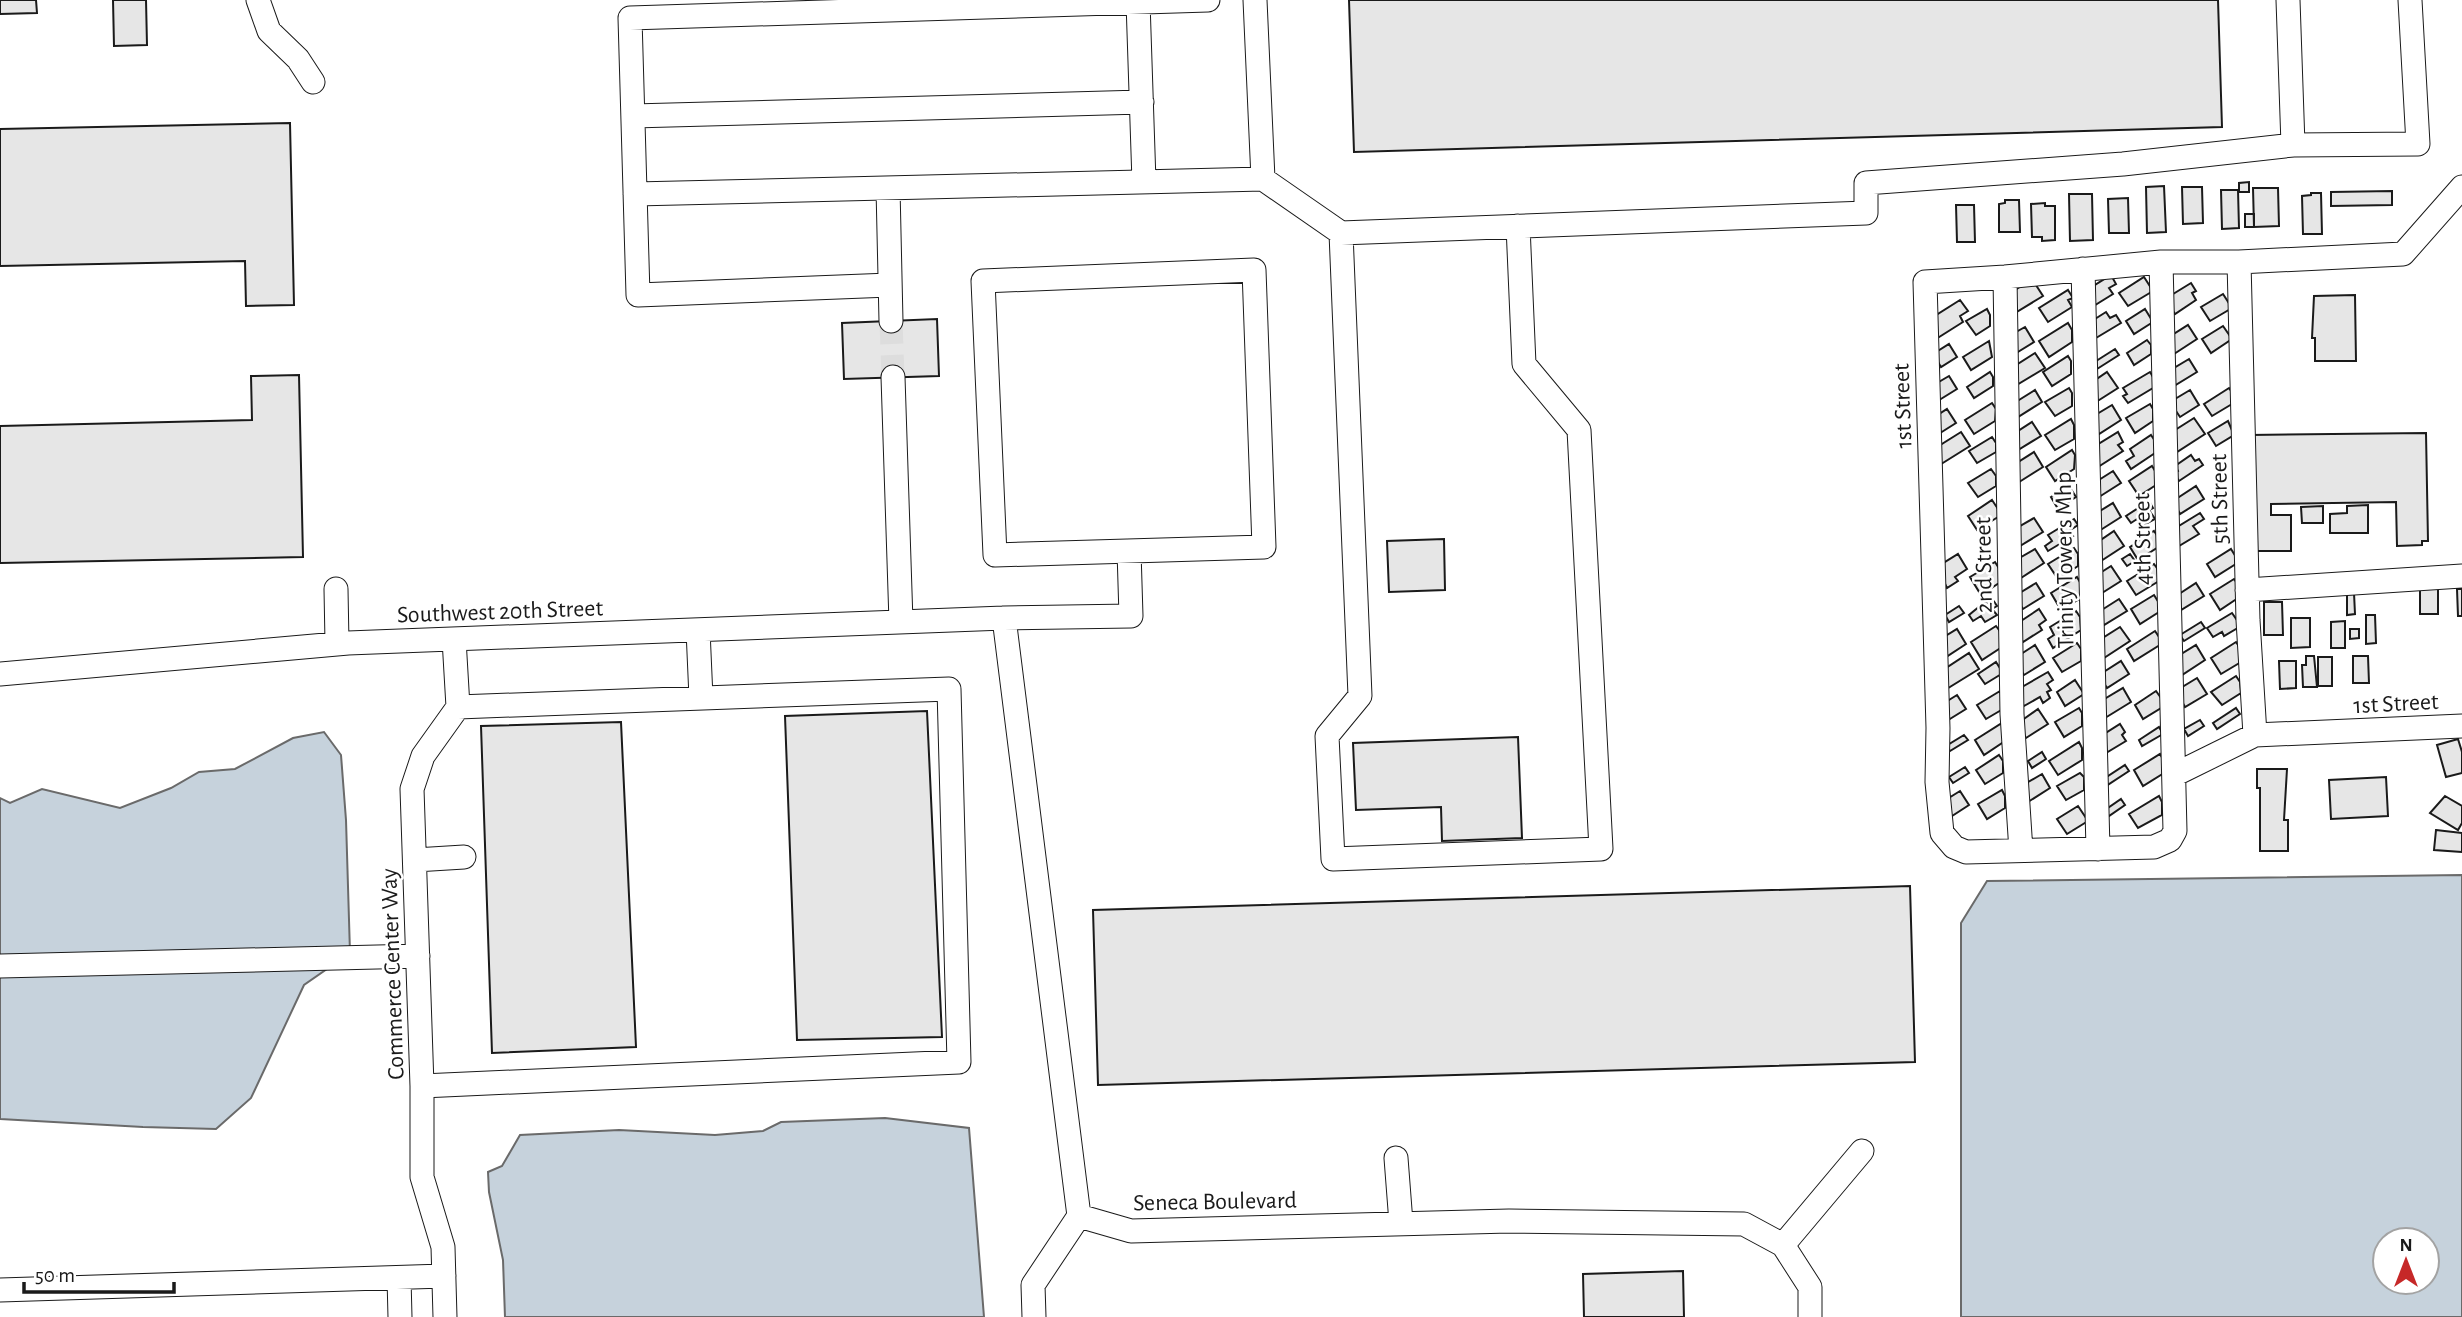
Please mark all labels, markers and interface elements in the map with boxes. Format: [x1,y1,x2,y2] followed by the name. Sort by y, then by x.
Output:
[1890,363,1916,449] street label: 1st Street
[2207,453,2233,544] street label: 5th Street
[2051,471,2079,648] street label: Trinity Towers Mhp
[2130,492,2156,585] street label: 4th Street
[1971,516,1997,613] street label: 2nd Street
[397,596,604,628] street label: Southwest 20th Street
[2353,690,2440,718] street label: 1st Street
[377,868,409,1080] street label: Commerce Center Way
[1133,1189,1297,1215] street label: Seneca Boulevard
[2371,1226,2441,1296] north arrow
[2399,1236,2413,1255] text: N
[24,1250,175,1294] scale bar
[35,1265,75,1286] text: 50 m

